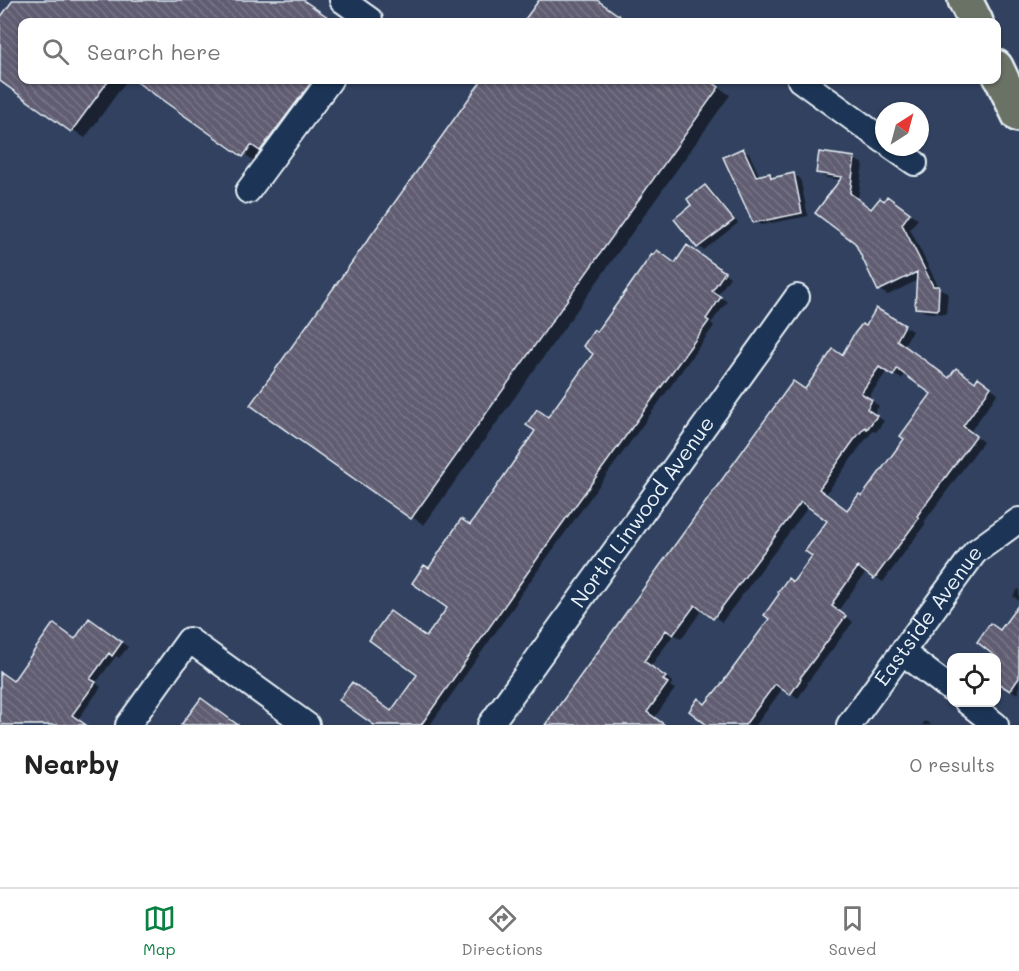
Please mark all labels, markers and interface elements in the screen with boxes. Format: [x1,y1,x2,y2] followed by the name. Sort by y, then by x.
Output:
[18,18,1001,84] search box
[39,35,72,68] icon: search
[87,37,221,66] text: Search here
[875,102,929,156] north arrow
[564,410,719,612] street label: North Linwood Avenue
[867,540,987,690] street label: Eastside Avenue
[947,653,1001,707] map controls
[947,653,1001,707] button: locate
[24,747,119,781] text: Nearby
[910,751,995,777] text: 0 results
[143,902,176,959] tab: Map
[462,902,543,959] tab: Directions
[829,902,876,959] tab: Saved

